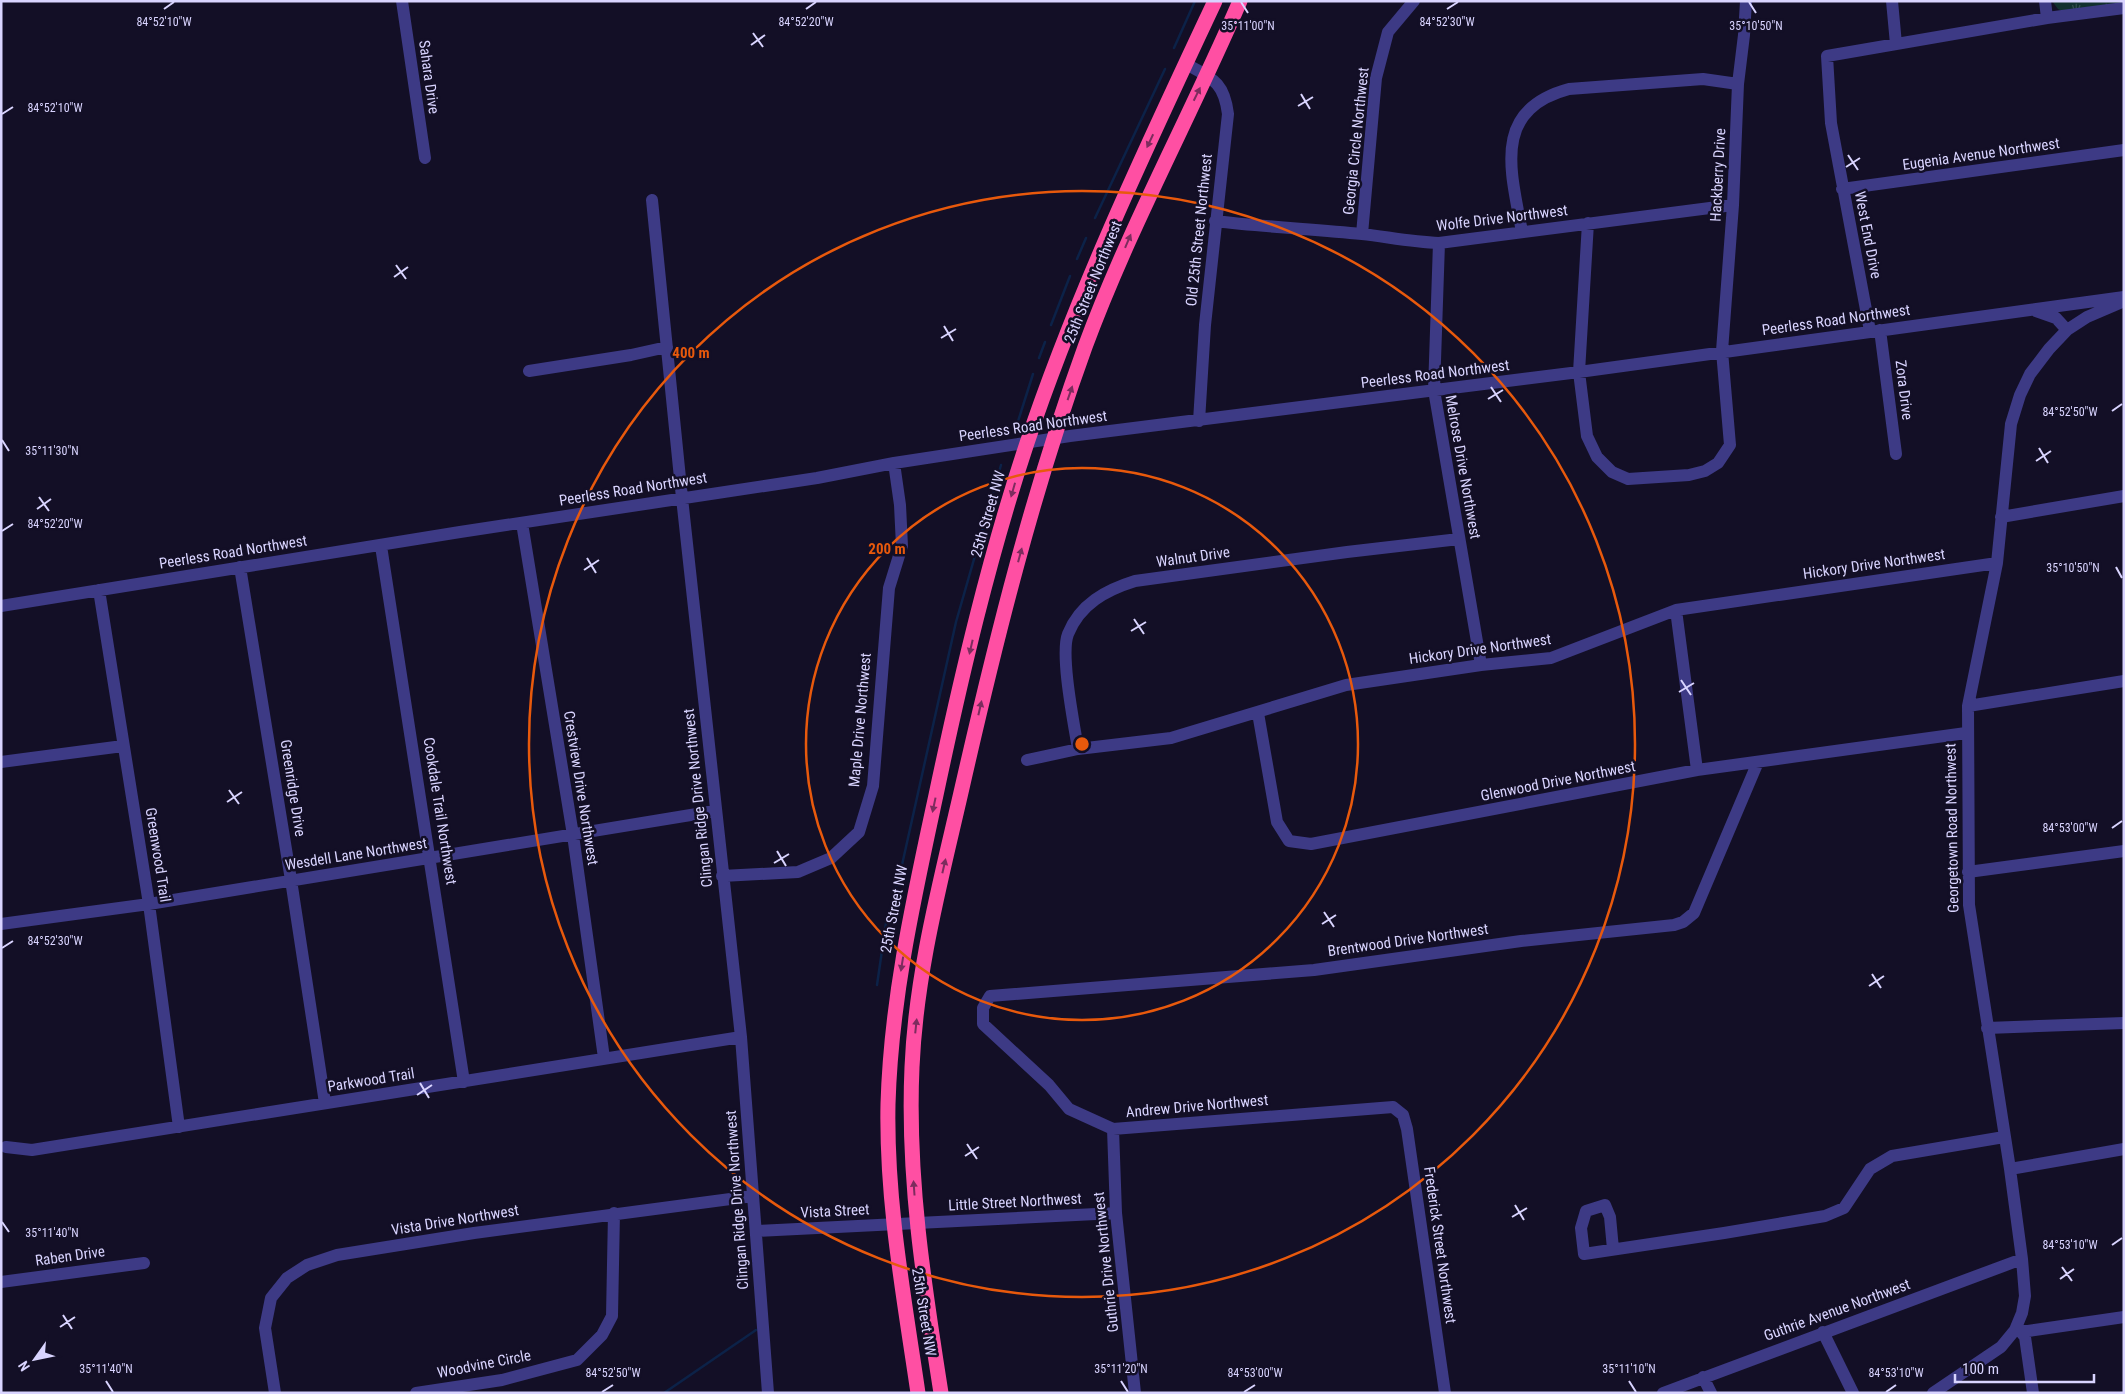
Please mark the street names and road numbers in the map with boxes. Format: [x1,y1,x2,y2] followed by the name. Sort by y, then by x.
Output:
[415,39,443,115] street label: Sahara Drive
[1339,66,1373,216] street label: Georgia Circle Northwest
[1707,128,1729,222] street label: Hackberry Drive
[1901,134,2061,174] street label: Eugenia Avenue Northwest
[1182,153,1216,307] street label: Old 25th Street Northwest
[1851,190,1885,280] street label: West End Drive
[1435,201,1569,235] street label: Wolfe Drive Northwest
[1060,218,1126,346] street label: 25th Street Northwest
[1761,301,1911,339] street label: Peerless Road Northwest
[1360,356,1510,392] street label: Peerless Road Northwest
[1891,359,1917,421] street label: Zora Drive
[1441,394,1485,540] street label: Melrose Drive Northwest
[958,407,1108,445] street label: Peerless Road Northwest
[558,468,708,510] street label: Peerless Road Northwest
[967,468,1009,559] street label: 25th Street NW
[158,531,308,573] street label: Peerless Road Northwest
[1155,543,1231,571] street label: Walnut Drive
[1802,545,1946,583] street label: Hickory Drive Northwest
[1408,630,1552,668] street label: Hickory Drive Northwest
[845,652,875,788] street label: Maple Drive Northwest
[680,708,716,888] street label: Clingan Ridge Drive Northwest
[560,709,602,867] street label: Crestview Drive Northwest
[419,736,461,886] street label: Cookdale Trail Northwest
[276,738,310,838] street label: Greenridge Drive
[1942,743,1962,913] street label: Georgetown Road Northwest
[1479,757,1637,805] street label: Glenwood Drive Northwest
[142,806,174,904] street label: Greenwood Trail
[284,834,428,874] street label: Wesdell Lane Northwest
[877,863,911,955] street label: 25th Street NW
[1327,920,1489,960] street label: Brentwood Drive Northwest
[326,1064,416,1096] street label: Parkwood Trail
[1125,1091,1269,1121] street label: Andrew Drive Northwest
[722,1110,752,1290] street label: Clingan Ridge Drive Northwest
[1420,1165,1460,1325] street label: Frederick Street Northwest
[948,1190,1082,1214] street label: Little Street Northwest
[1090,1191,1122,1333] street label: Guthrie Drive Northwest
[800,1200,870,1222] street label: Vista Street
[390,1201,520,1239] street label: Vista Drive Northwest
[34,1242,106,1270] street label: Raben Drive
[908,1267,940,1358] street label: 25th Street NW
[1761,1275,1913,1345] street label: Guthrie Avenue Northwest
[436,1346,532,1382] street label: Woodvine Circle

